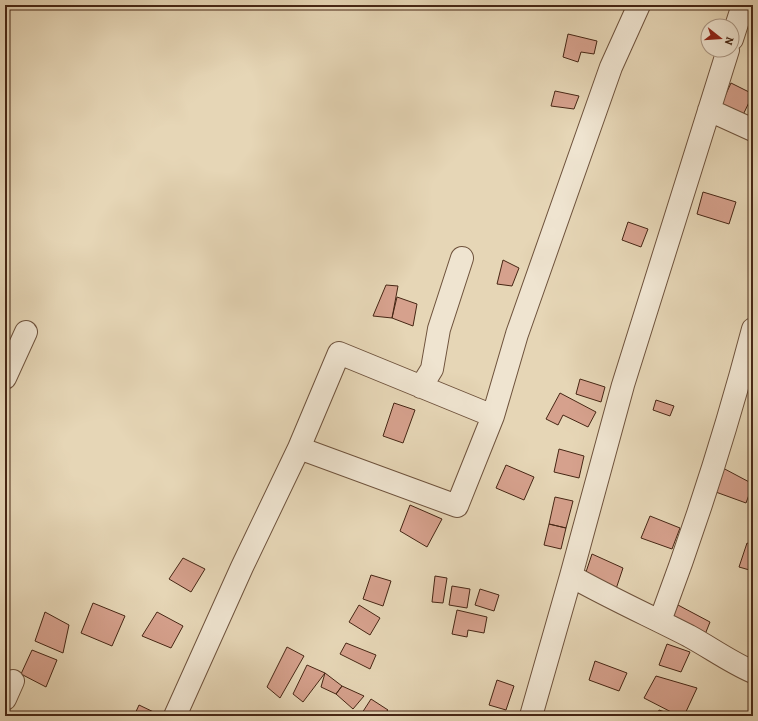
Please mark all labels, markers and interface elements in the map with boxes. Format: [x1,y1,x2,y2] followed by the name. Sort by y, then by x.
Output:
[700,18,740,58] north arrow
[721,35,737,47] text: N

